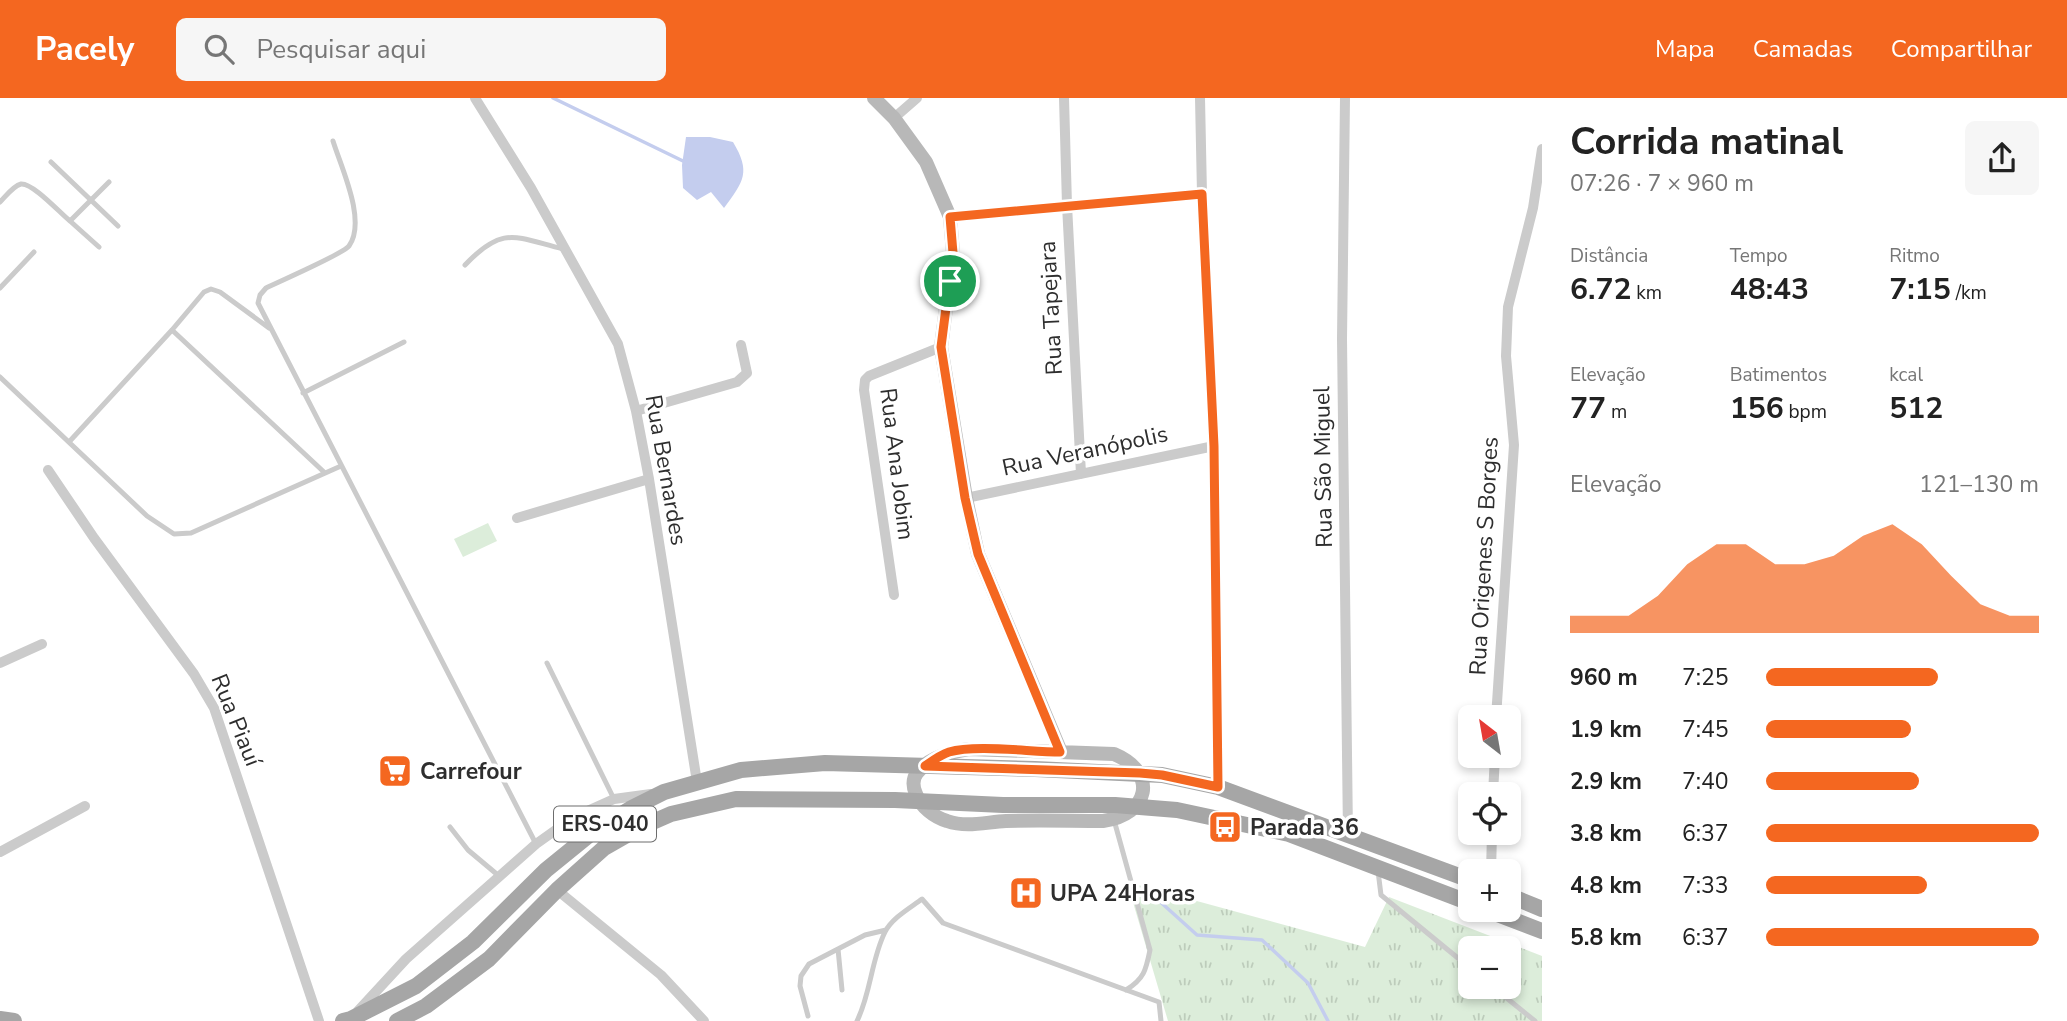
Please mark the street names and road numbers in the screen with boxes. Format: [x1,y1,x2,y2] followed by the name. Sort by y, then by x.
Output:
[1032,240,1070,376] street label: Rua Tapejara
[872,386,922,542] street label: Rua Ana Jobim
[1306,386,1340,548] street label: Rua São Miguel
[637,392,695,548] street label: Rua Bernardes
[999,418,1171,484] street label: Rua Veranópolis
[1462,436,1506,676] street label: Rua Origenes S Borges
[204,669,269,772] street label: Rua Piauí
[554,806,656,842] road number: ERS-040

